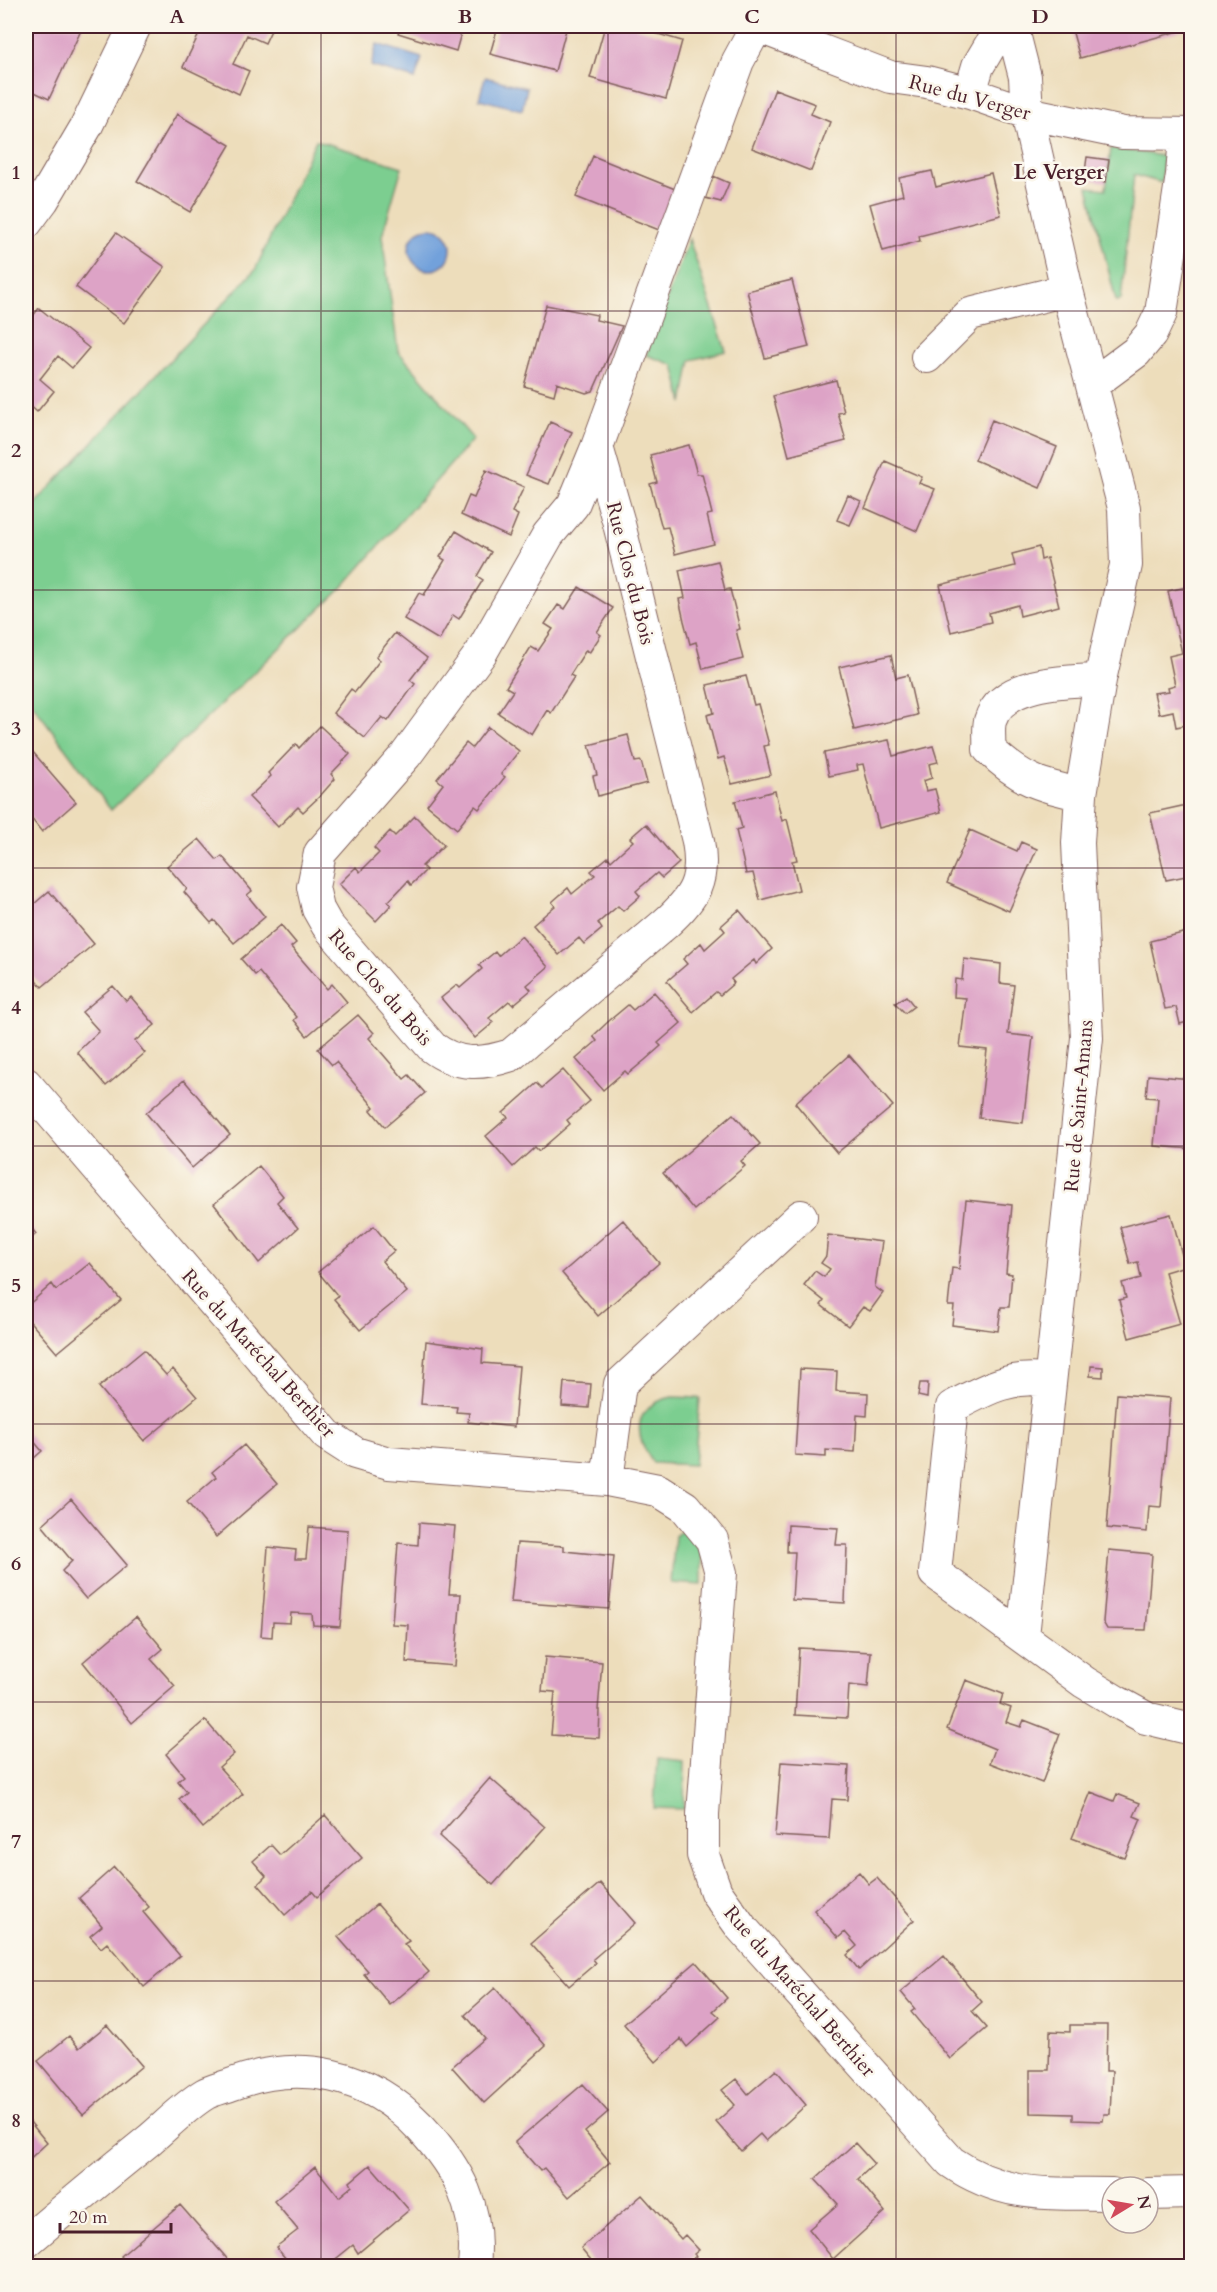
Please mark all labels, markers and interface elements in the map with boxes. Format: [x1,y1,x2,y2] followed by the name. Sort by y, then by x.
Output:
[169,3,185,30] text: A
[458,3,472,30] text: B
[744,3,760,30] text: C
[1031,3,1049,30] text: D
[906,68,1034,127] street label: Rue du Verger
[1013,158,1105,187] district label: Le Verger
[11,159,21,186] text: 1
[11,437,21,464] text: 2
[600,499,661,647] street label: Rue Clos du Bois
[11,715,21,742] text: 3
[322,923,439,1051] street label: Rue Clos du Bois
[11,994,21,1021] text: 4
[1058,1019,1099,1193] street label: Rue de Saint-Amans
[175,1263,342,1444] street label: Rue du Maréchal Berthier
[11,1272,21,1299] text: 5
[11,1550,21,1577] text: 6
[11,1828,21,1855] text: 7
[718,1900,882,2083] street label: Rue du Maréchal Berthier
[11,2107,21,2134] text: 8
[1100,2175,1160,2235] north arrow
[1132,2193,1156,2211] text: N
[60,2196,171,2234] scale bar
[69,2205,108,2230] text: 20 m

